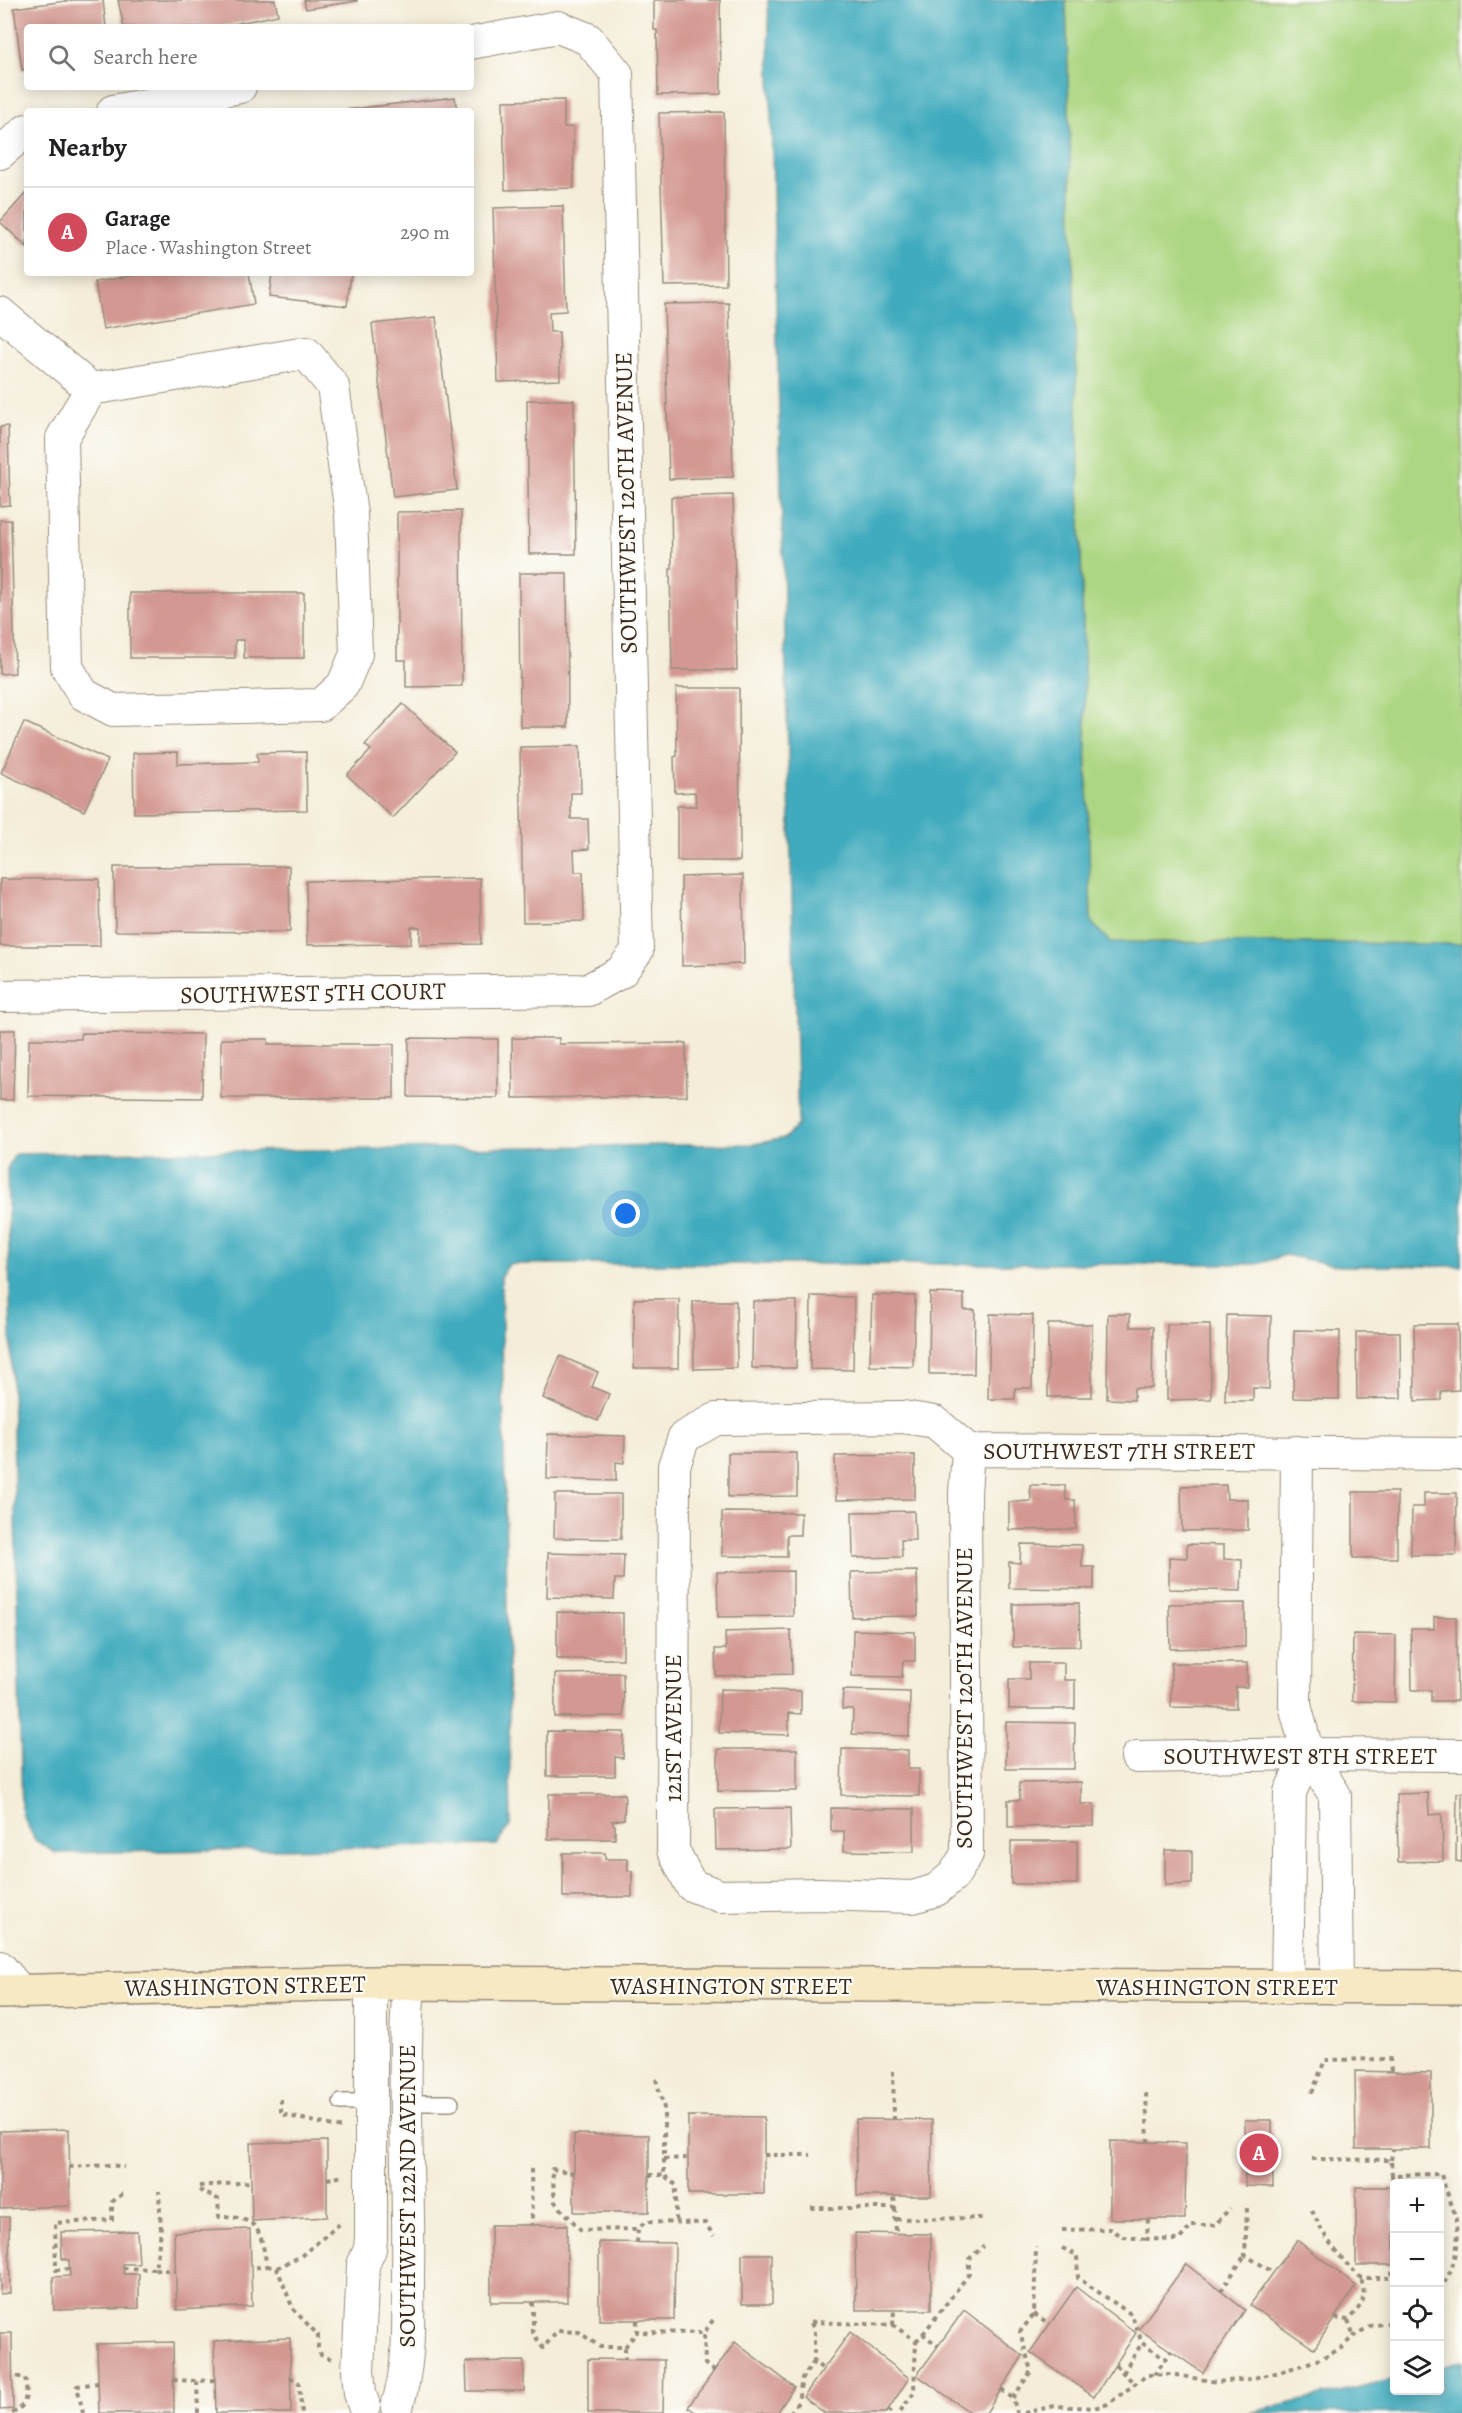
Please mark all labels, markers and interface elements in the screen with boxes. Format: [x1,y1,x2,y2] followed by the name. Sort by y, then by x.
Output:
[24,24,474,90] search box
[45,41,78,74] icon: search
[93,42,198,72] text: Search here
[48,130,127,165] text: Nearby
[105,204,171,234] text: Garage
[61,219,74,246] text: A
[400,219,450,246] text: 290 m
[105,234,312,261] text: Place · Washington Street
[607,352,645,654] street label: SOUTHWEST 120TH AVENUE
[180,975,446,1011] street label: SOUTHWEST 5TH COURT
[611,1199,640,1228] your location
[983,1435,1255,1467] street label: SOUTHWEST 7TH STREET
[948,1547,980,1849] street label: SOUTHWEST 120TH AVENUE
[657,1654,689,1802] street label: 121ST AVENUE
[1163,1740,1437,1772] street label: SOUTHWEST 8TH STREET
[123,1968,366,2004] street label: WASHINGTON STREET
[609,1970,852,2002] street label: WASHINGTON STREET
[1095,1971,1338,2003] street label: WASHINGTON STREET
[391,2044,423,2348] street label: SOUTHWEST 122ND AVENUE
[1240,2130,1278,2176] pin: A
[1390,2179,1444,2395] map controls
[1390,2179,1444,2233] button: +
[1390,2233,1444,2287] button: −
[1390,2287,1444,2341] button: locate
[1390,2341,1444,2395] button: layers

